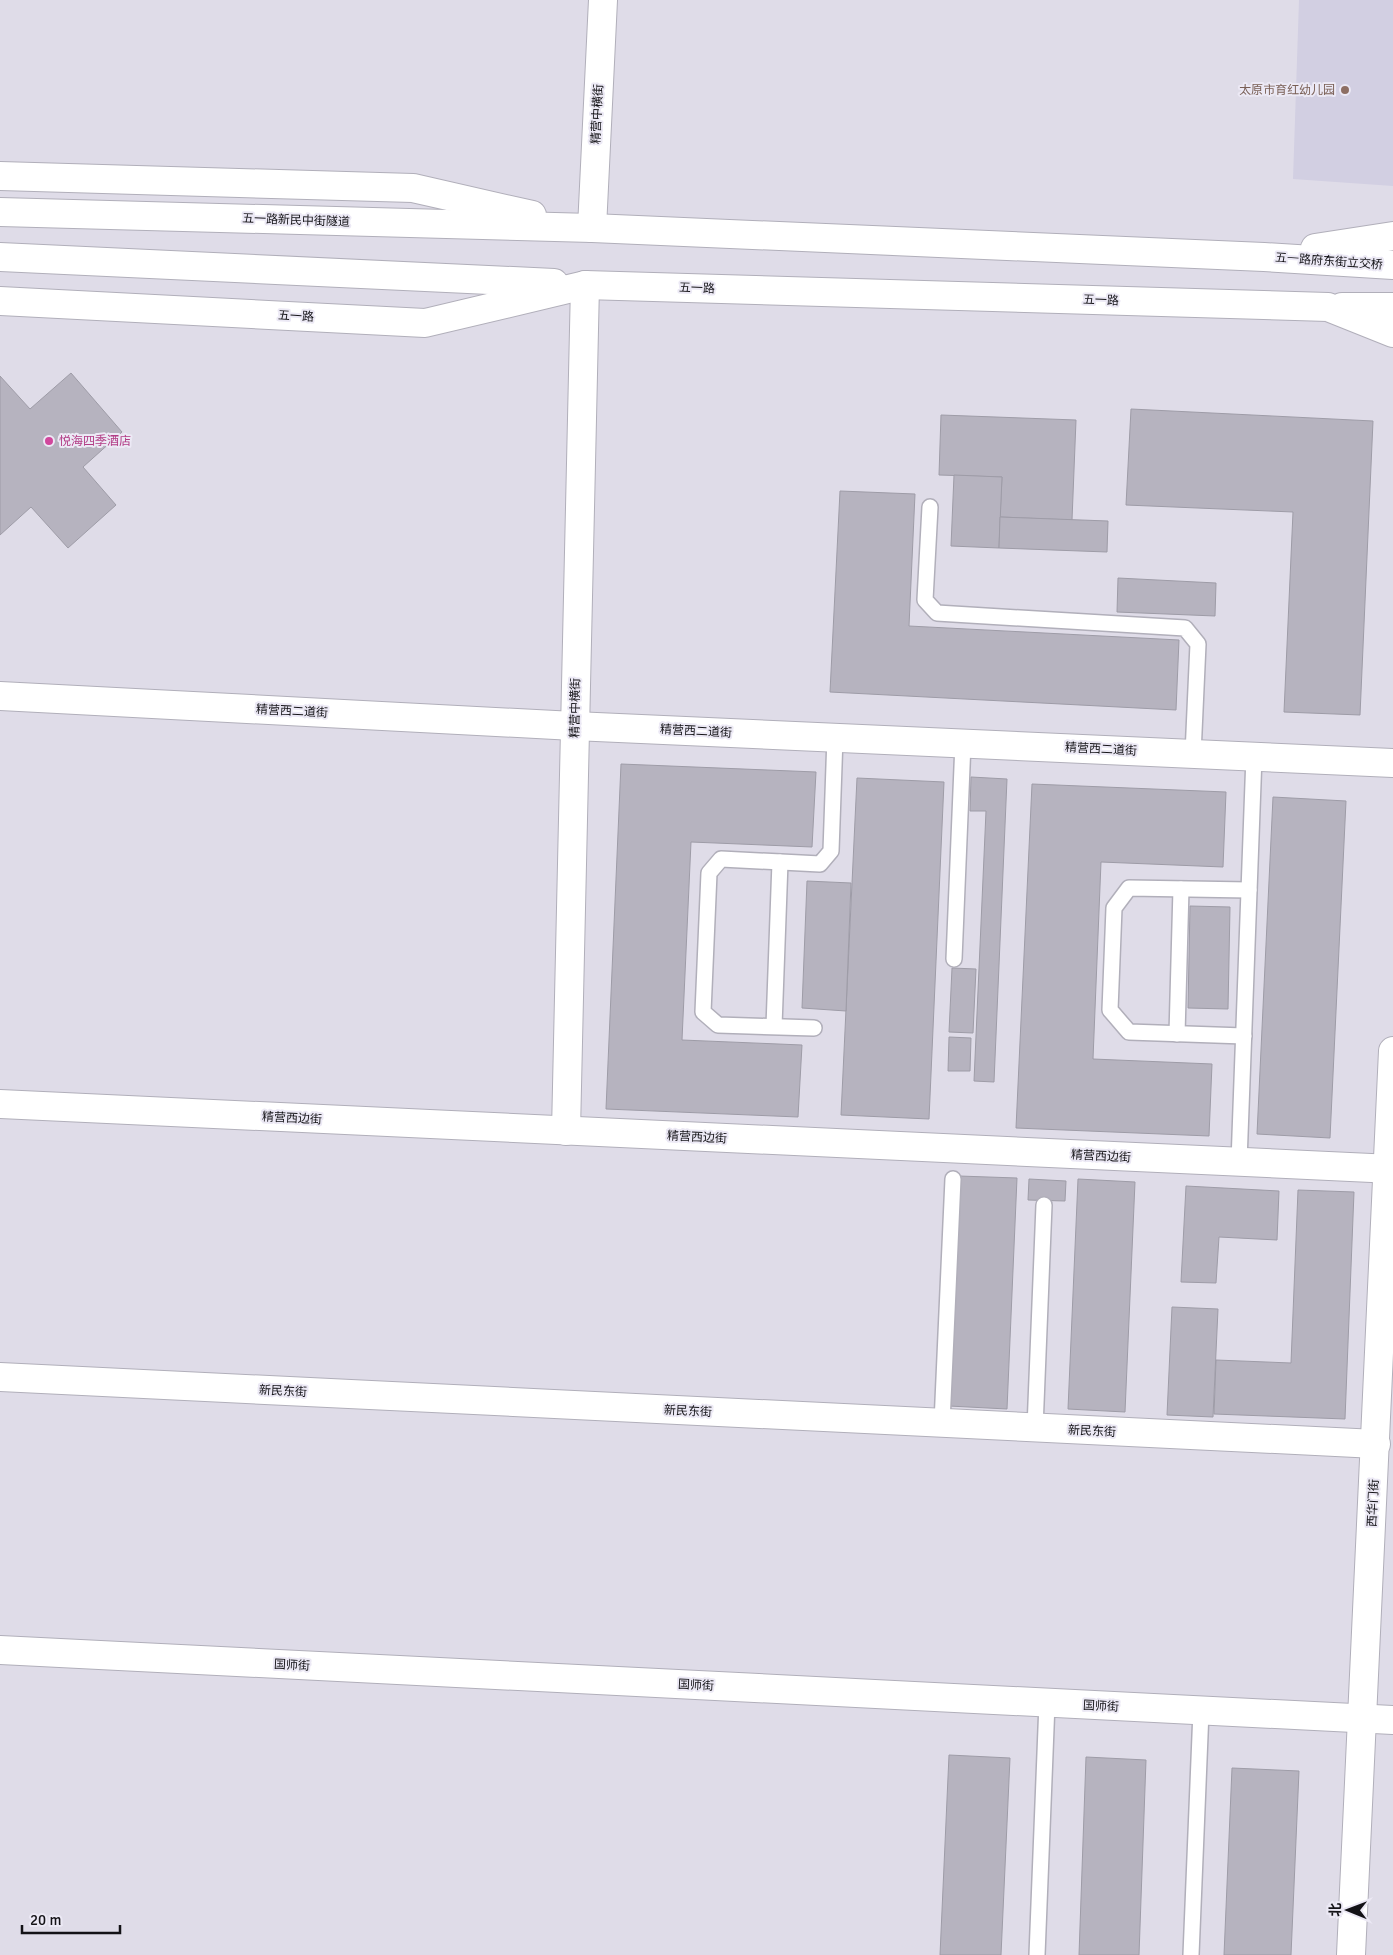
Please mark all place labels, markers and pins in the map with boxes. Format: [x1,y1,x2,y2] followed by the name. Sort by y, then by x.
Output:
[1239,83,1335,98] place label: 太原市育红幼儿园
[1339,84,1351,96] marker: 太原市育红幼儿园
[59,434,131,449] place label: 悦海四季酒店
[43,435,55,447] marker: 悦海四季酒店

